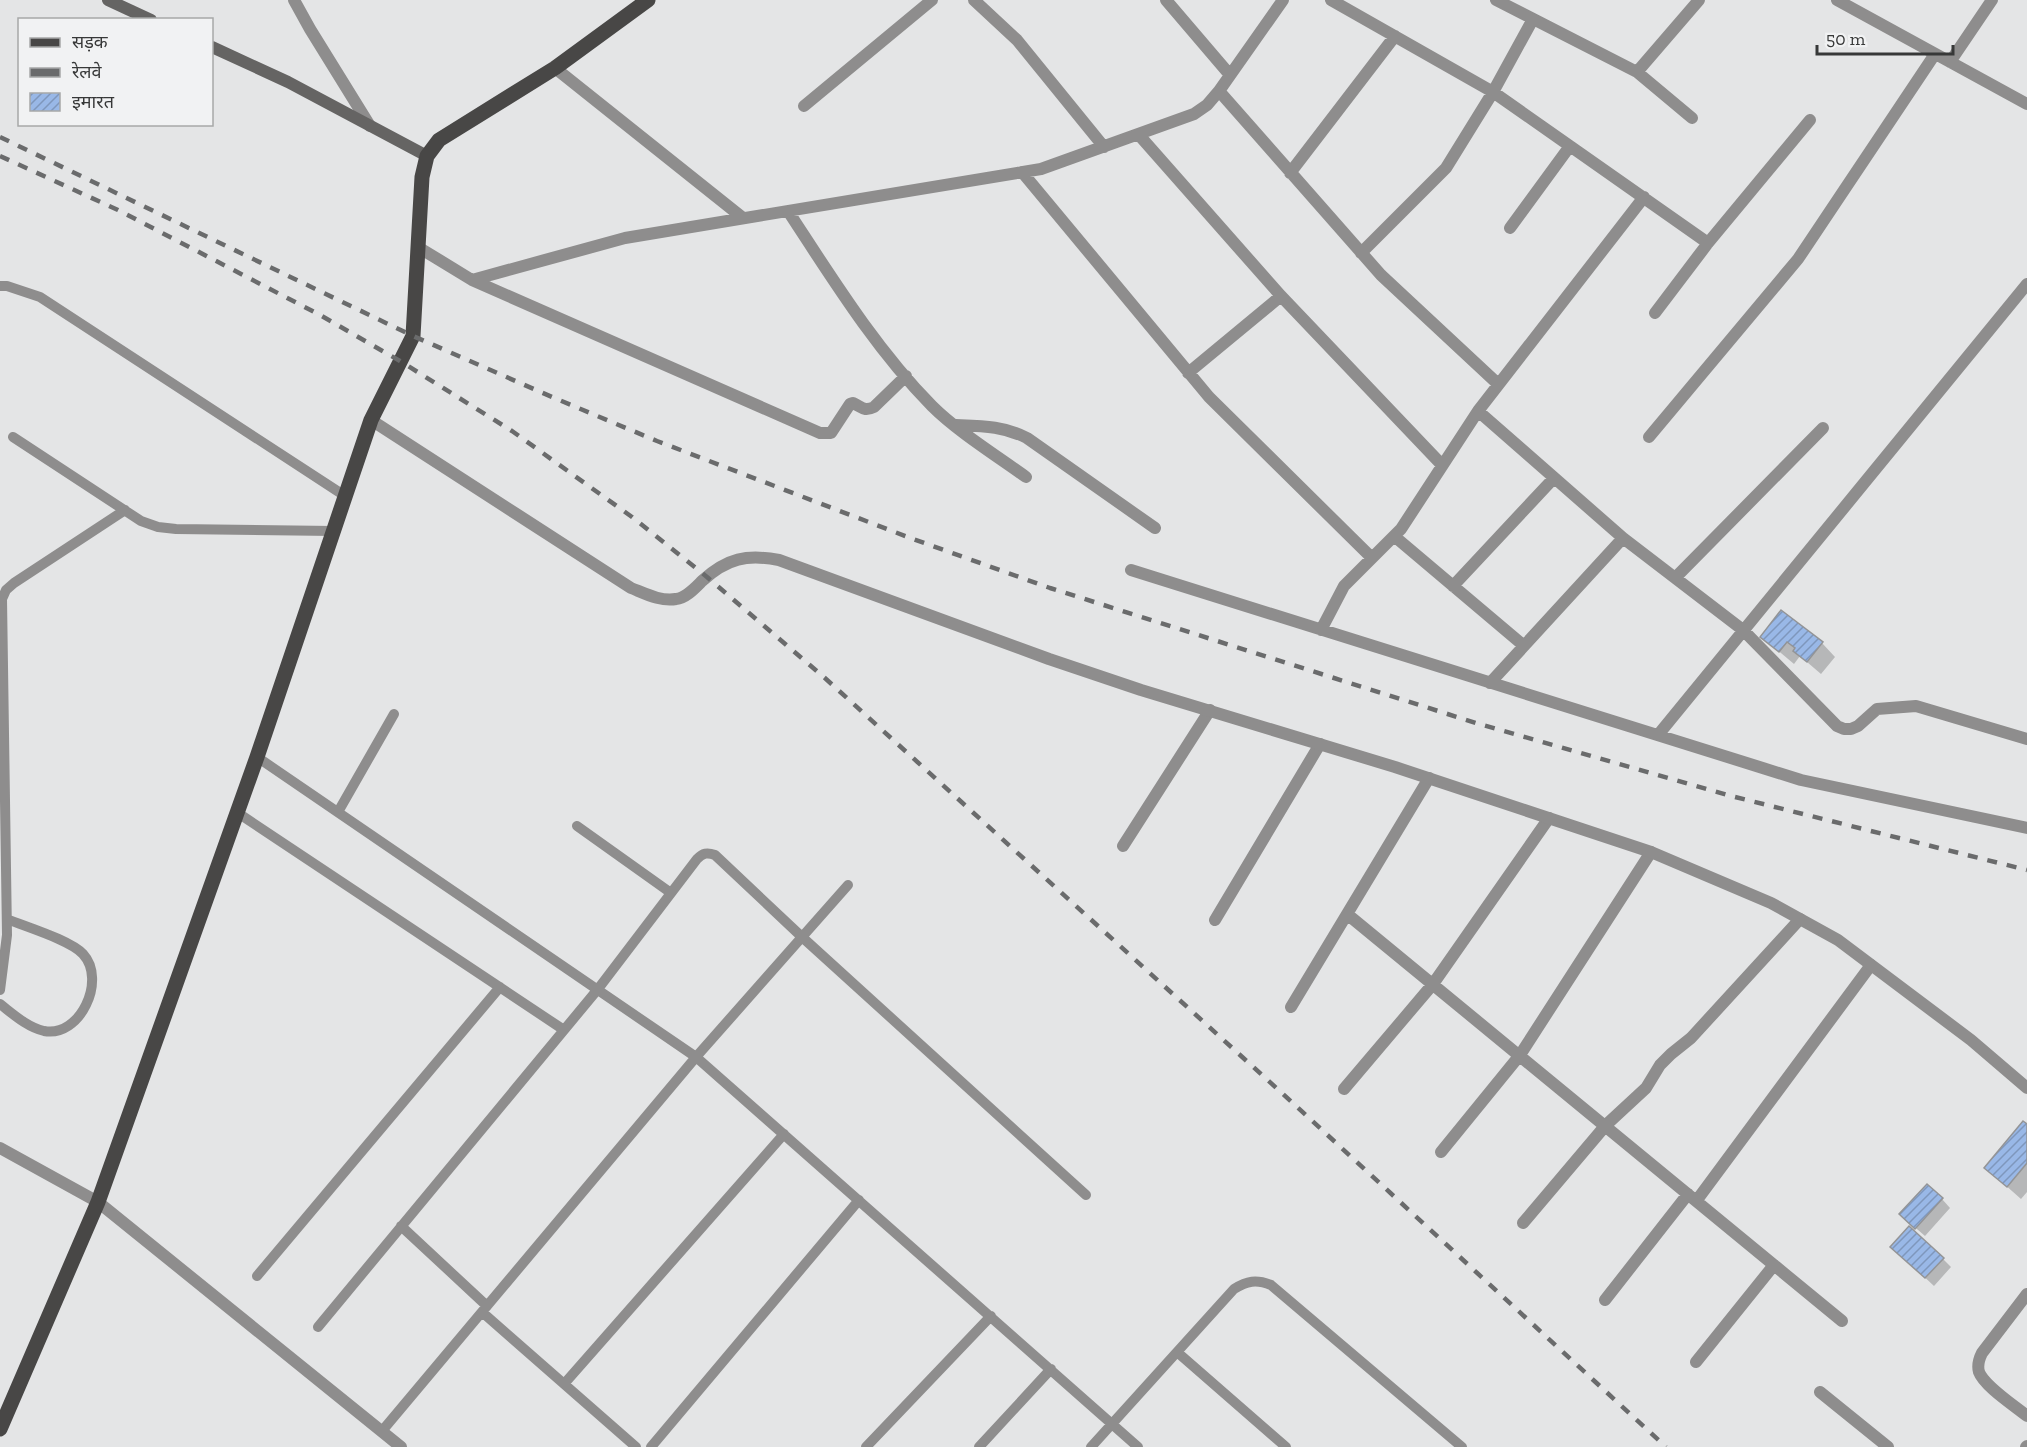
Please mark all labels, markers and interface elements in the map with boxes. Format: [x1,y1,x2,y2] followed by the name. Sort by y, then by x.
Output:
[18,18,213,126] legend
[1817,18,1954,56] scale bar
[1826,28,1866,50] text: 50 m
[72,31,109,53] text: सड़क
[71,61,103,83] text: रेलवे
[72,91,115,113] text: इमारत

